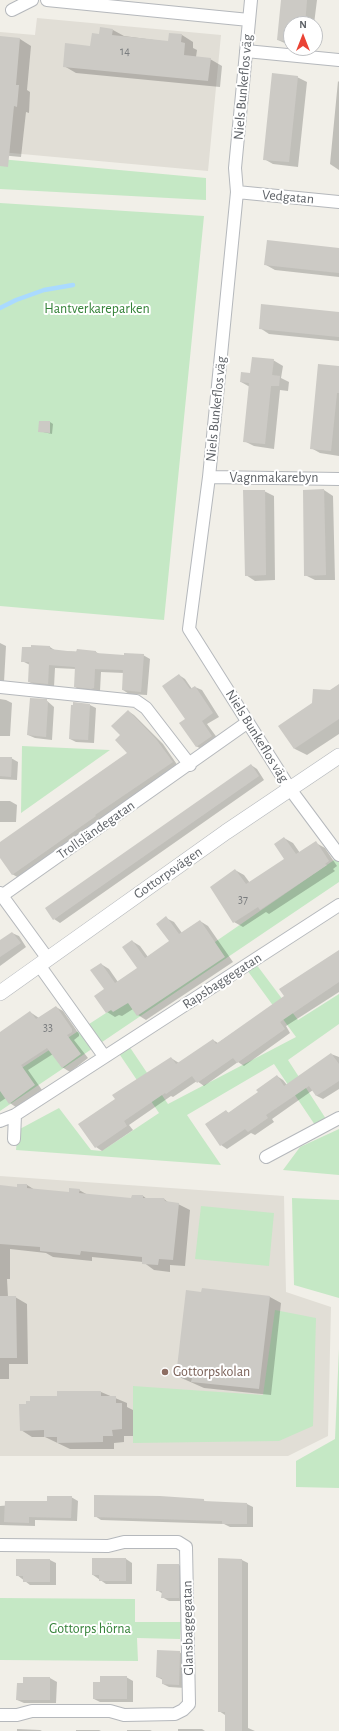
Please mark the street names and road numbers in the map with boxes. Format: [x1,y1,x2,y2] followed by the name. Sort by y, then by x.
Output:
[230,33,256,141] street label: Niels Bunkeflos väg
[261,186,315,208] street label: Vedgatan
[202,355,230,463] street label: Niels Bunkeflos väg
[230,470,318,486] street label: Vagnmakarebyn
[222,687,292,785] street label: Niels Bunkeflos väg
[54,797,138,863] street label: Trollsländegatan
[130,843,206,903] street label: Gottorpsvägen
[179,949,265,1013] street label: Rapsbaggegatan
[179,1580,197,1676] street label: Glansbaggegatan

